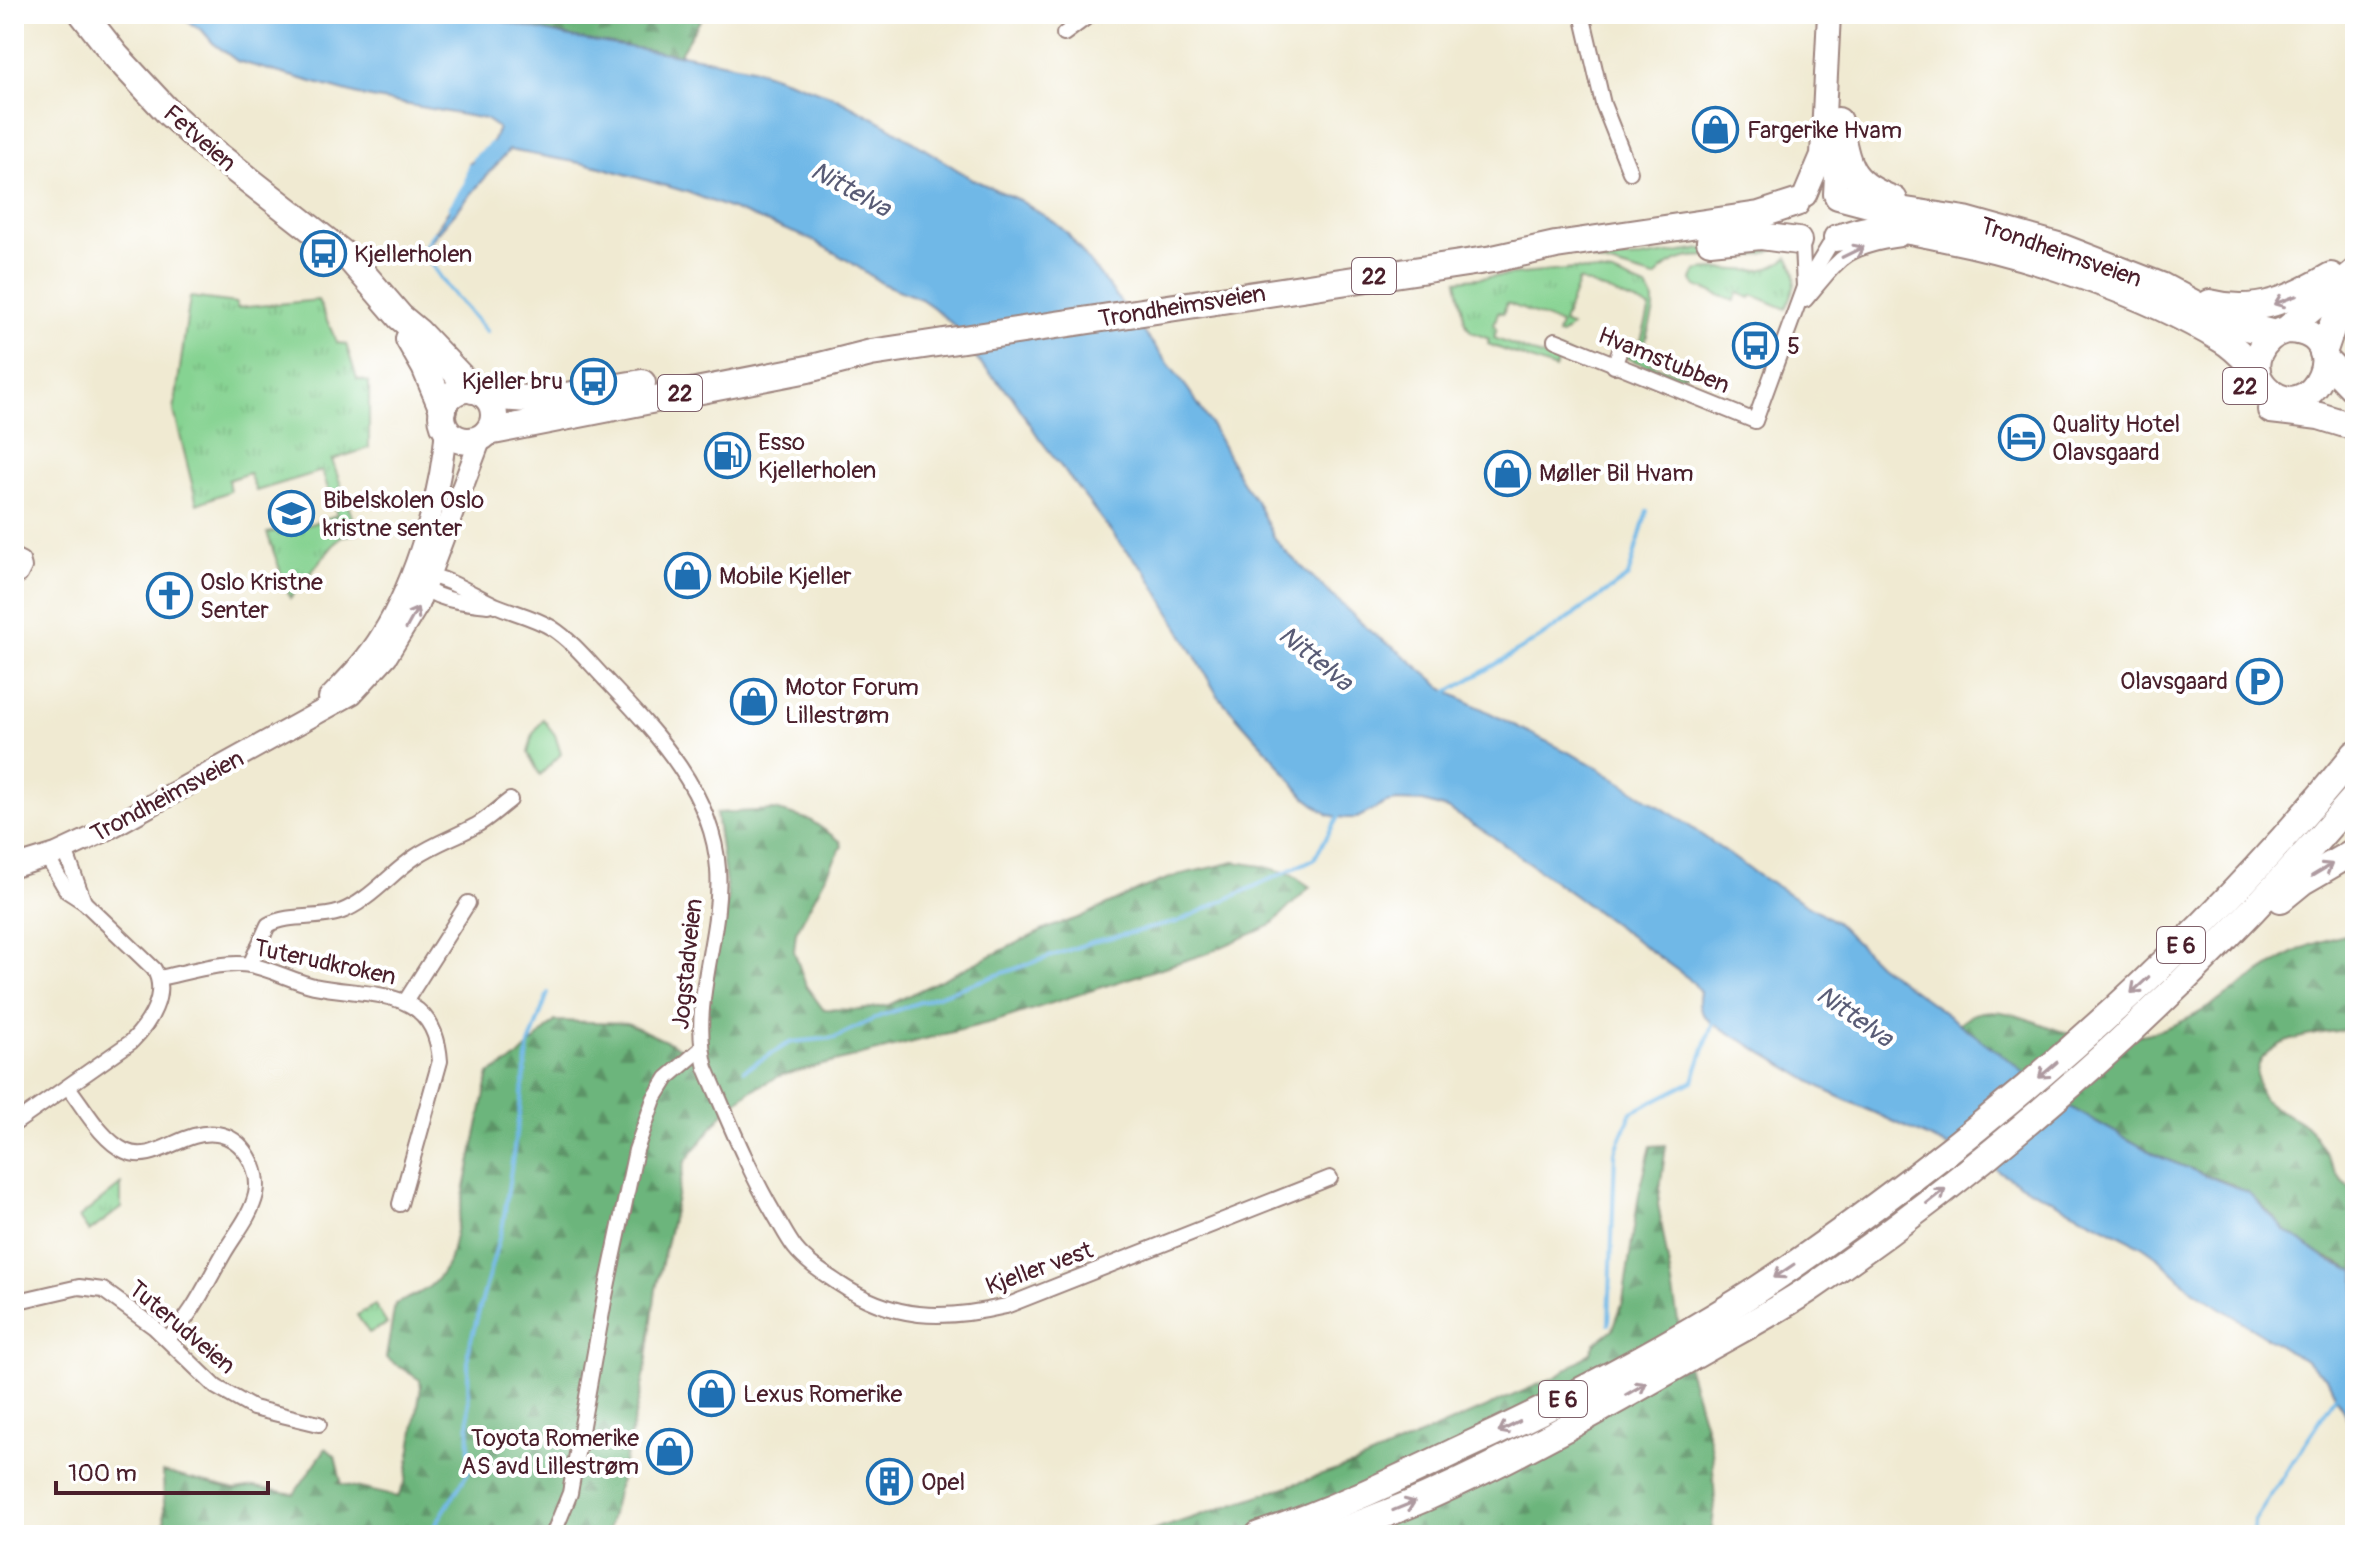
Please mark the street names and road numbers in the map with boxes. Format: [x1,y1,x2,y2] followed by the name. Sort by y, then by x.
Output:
[157,99,242,178] street label: Fetveien
[1976,211,2145,294] street label: Trondheimsveien
[1352,258,1396,294] road number: 22
[1096,279,1268,334] street label: Trondheimsveien
[1594,321,1734,400] street label: Hvamstubben
[2223,368,2267,404] road number: 22
[658,375,702,411] road number: 22
[86,744,249,849] street label: Trondheimsveien
[666,897,709,1031] street label: Jogstadveien
[2157,927,2205,963] road number: E 6
[251,933,399,992] street label: Tuterudkroken
[982,1236,1097,1301] street label: Kjeller vest
[122,1274,241,1380] street label: Tuterudveien
[1539,1381,1587,1417] road number: E 6

